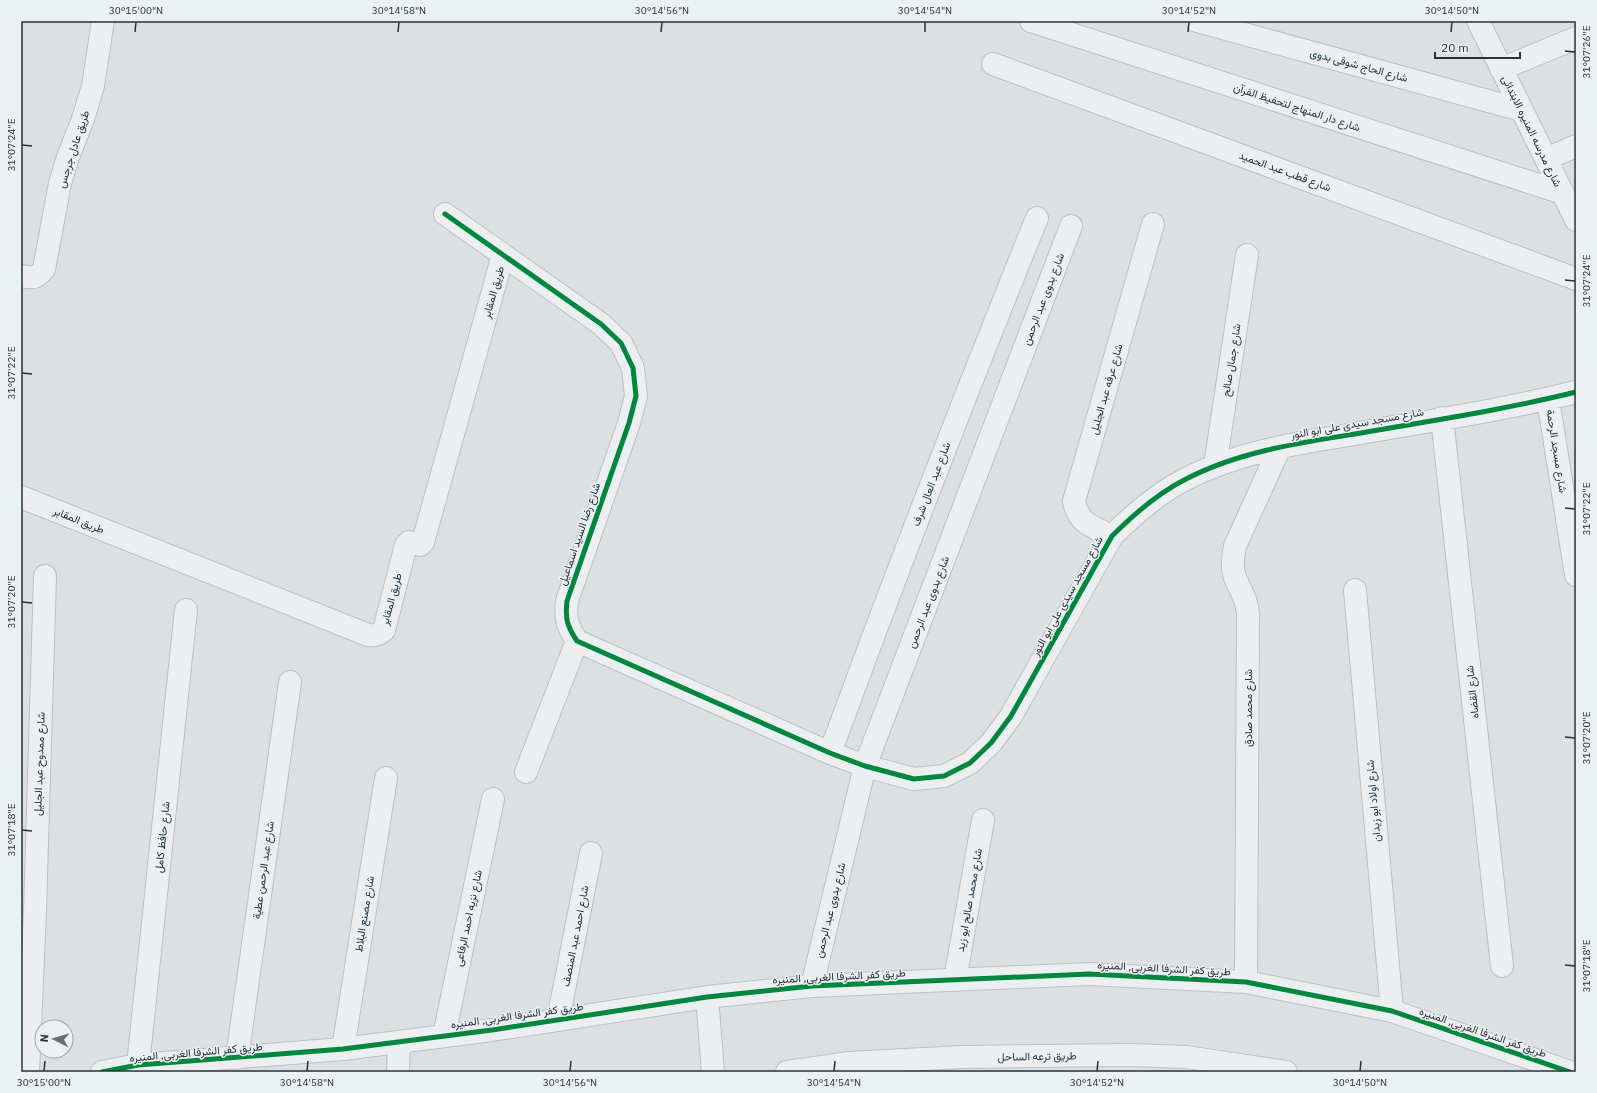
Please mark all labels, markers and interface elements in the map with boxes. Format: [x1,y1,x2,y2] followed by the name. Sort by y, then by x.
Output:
[109,4,163,17] text: 30°15'00"N
[372,4,426,17] text: 30°14'58"N
[635,4,689,17] text: 30°14'56"N
[898,4,952,17] text: 30°14'54"N
[1162,4,1216,17] text: 30°14'52"N
[1425,4,1479,17] text: 30°14'50"N
[1580,25,1593,79] text: 31°07'26"E
[1435,34,1520,60] scale bar
[1441,40,1469,55] text: 20 m
[1308,45,1410,86] street label: شارع الحاج شوقى بدوى
[1498,73,1565,190] street label: شارع مدرسه المنيره الابتدائى
[1231,80,1363,135] street label: شارع دار المنهاج لتحفيظ القرآن
[54,108,92,190] street label: طريق عادل جرجس
[5,118,18,172] text: 31°07'24"E
[1237,148,1333,195] street label: شارع قطب عبد الحميد
[1019,251,1068,348] street label: شارع بدوى عبد الرحمن
[1580,254,1593,308] text: 31°07'24"E
[479,264,507,321] street label: طريق المقابر
[1218,322,1245,398] street label: شارع جمال صالح
[1086,342,1127,436] street label: شارع عرفه عبد الجليل
[5,346,18,400] text: 31°07'22"E
[1288,404,1425,443] street label: شارع مسجد سيدى على ابو النور
[1543,408,1571,494] street label: شارع مسجد الرحمة
[909,440,955,528] street label: شارع عبد العال شرف
[555,481,604,587] street label: شارع رضا السيد اسماعيل
[1580,482,1593,536] text: 31°07'22"E
[51,503,107,537] street label: طريق المقابر
[1028,533,1107,660] street label: شارع مسجد سيدى على ابو النور
[904,554,953,651] street label: شارع بدوى عبد الرحمن
[377,571,405,628] street label: طريق المقابر
[5,575,18,629] text: 31°07'20"E
[1462,664,1483,719] street label: شارع القضاه
[1241,669,1256,747] street label: شارع محمد صادق
[30,711,49,816] street label: شارع ممدوح عبد الجليل
[1580,711,1593,765] text: 31°07'20"E
[1362,759,1385,843] street label: شارع اولاد ابو زيدان
[151,800,174,874] street label: شارع حافظ كامل
[5,803,18,857] text: 31°07'18"E
[249,820,278,920] street label: شارع عبد الرحمن عطية
[953,847,986,953] street label: شارع محمد صالح ابو زيد
[811,861,850,959] street label: شارع بدوى عبد الرحمن
[451,868,486,968] street label: شارع نزيه احمد الرفاعى
[351,874,378,953] street label: شارع مصنع البلاط
[558,884,593,988] street label: شارع احمد عبد المنصف
[1580,939,1593,993] text: 31°07'18"E
[1097,958,1231,978] street label: طريق كفر الشرفا الغربى, المنيره
[772,966,906,986] street label: طريق كفر الشرفا الغربى, المنيره
[450,999,584,1031] street label: طريق كفر الشرفا الغربى, المنيره
[1417,1004,1549,1060] street label: طريق كفر الشرفا الغربى, المنيره
[34,1019,74,1059] north arrow
[37,1034,51,1043] text: N
[129,1039,263,1065] street label: طريق كفر الشرفا الغربى, المنيره
[997,1048,1077,1064] street label: طريق ترعه الساحل
[17,1076,71,1089] text: 30°15'00"N
[280,1076,334,1089] text: 30°14'58"N
[543,1076,597,1089] text: 30°14'56"N
[807,1076,861,1089] text: 30°14'54"N
[1070,1076,1124,1089] text: 30°14'52"N
[1333,1076,1387,1089] text: 30°14'50"N

